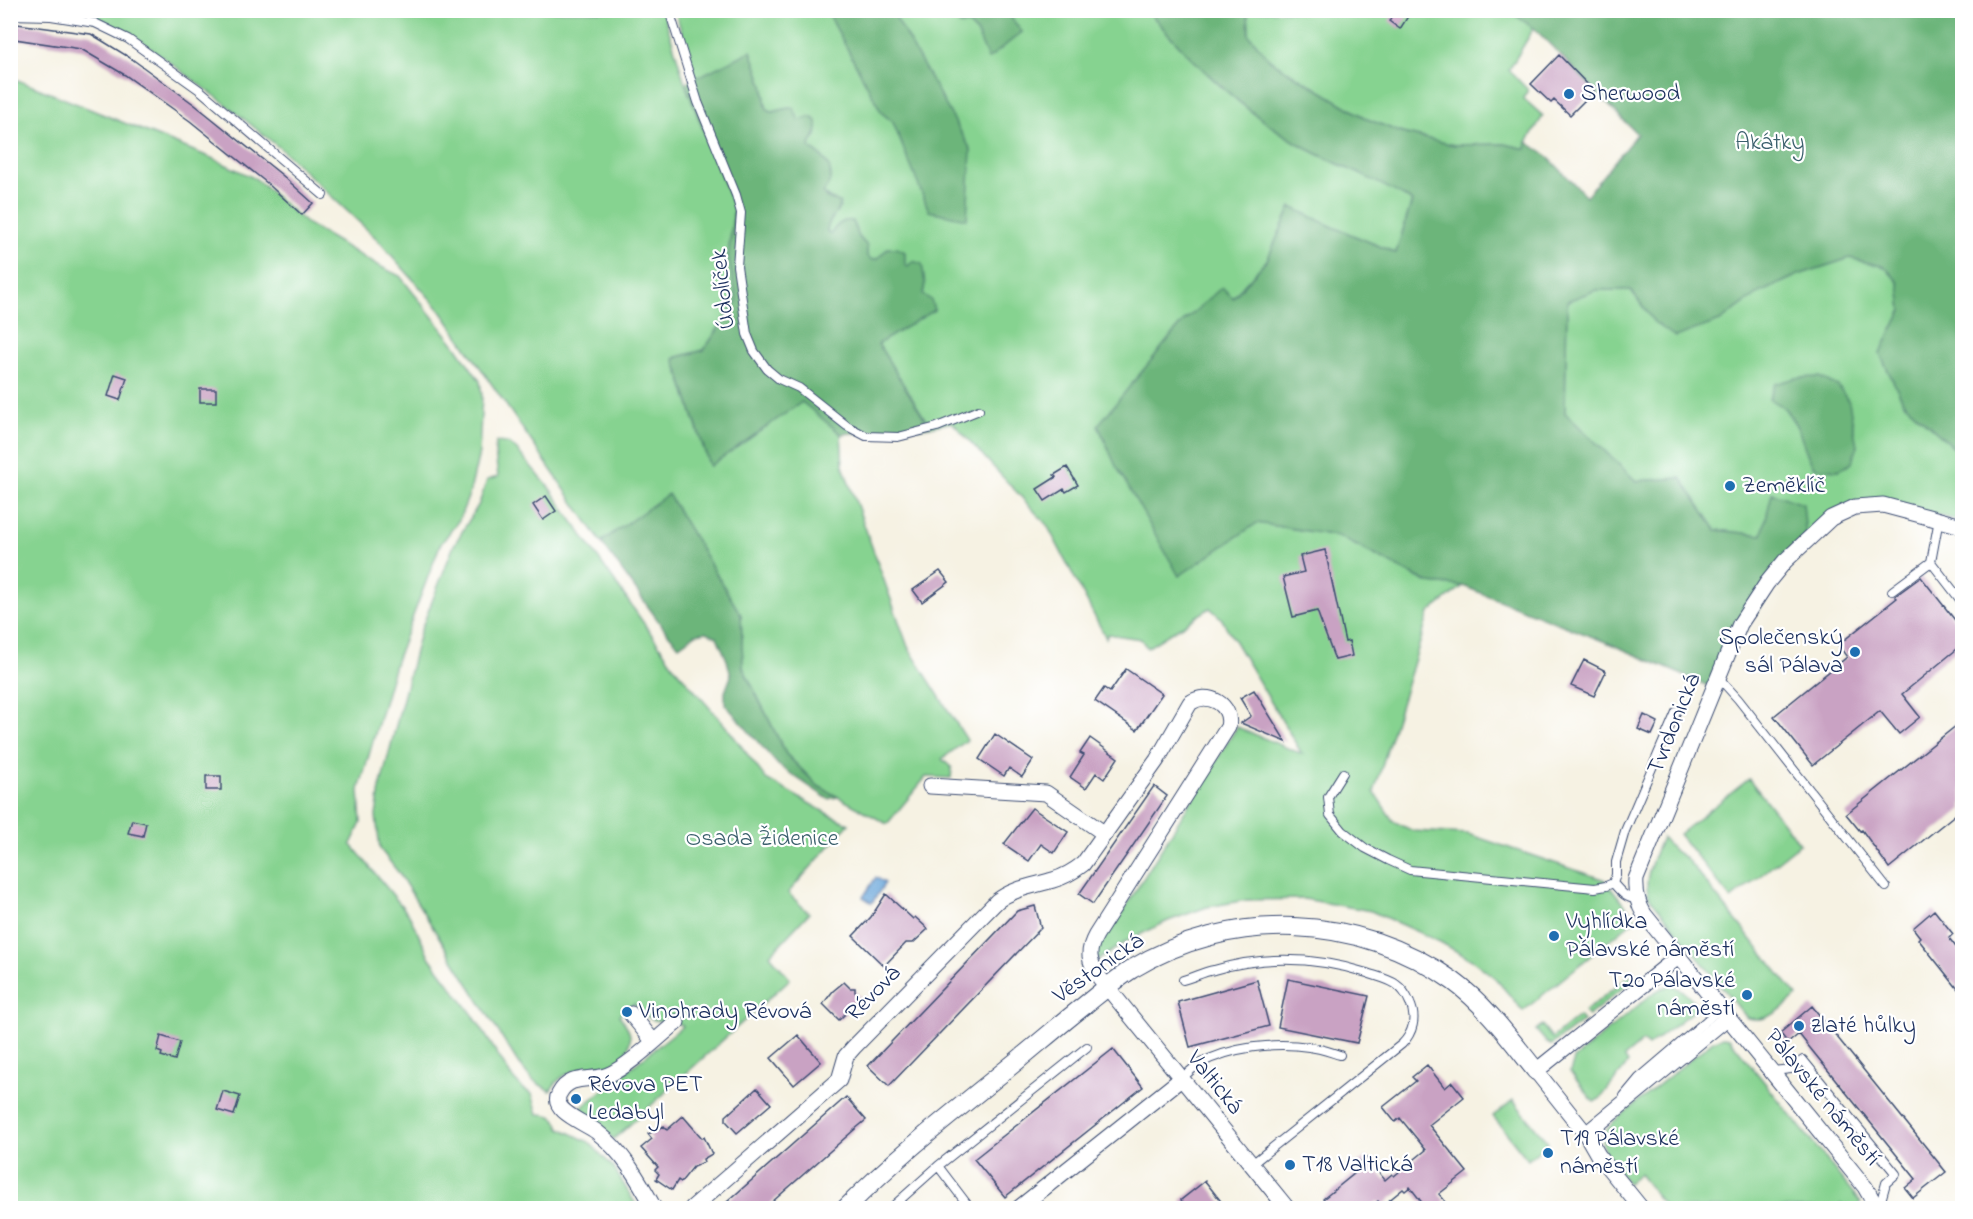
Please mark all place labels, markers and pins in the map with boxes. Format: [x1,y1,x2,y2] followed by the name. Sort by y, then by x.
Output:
[1581,77,1680,112] place label: Sherwood
[1562,87,1576,101] marker: Sherwood
[1742,469,1826,504] place label: Zeměklíč
[1723,479,1737,493] marker: Zeměklíč
[1719,621,1843,684] place label: Společenský sál Pálava
[1848,645,1862,659] marker: Společenský sál Pálava
[1565,905,1734,968] place label: Vyhlídka Pálavské náměstí
[1547,929,1561,943] marker: Vyhlídka Pálavské náměstí
[1609,964,1735,1027] place label: T20 Pálavské náměstí
[1740,988,1754,1002] marker: T20 Pálavské náměstí
[638,995,811,1031] place label: Vinohrady Révová
[620,1005,634,1019] marker: Vinohrady Révová
[1811,1009,1916,1045] place label: zlaté hůlky
[1792,1019,1806,1033] marker: zlaté hůlky
[588,1068,703,1132] place label: Révova PET Ledabyl
[569,1092,583,1106] marker: Révova PET Ledabyl
[1560,1122,1679,1185] place label: T19 Pálavské náměstí
[1541,1146,1555,1160] marker: T19 Pálavské náměstí
[1302,1148,1412,1183] place label: T18 Valtická
[1283,1158,1297,1172] marker: T18 Valtická

